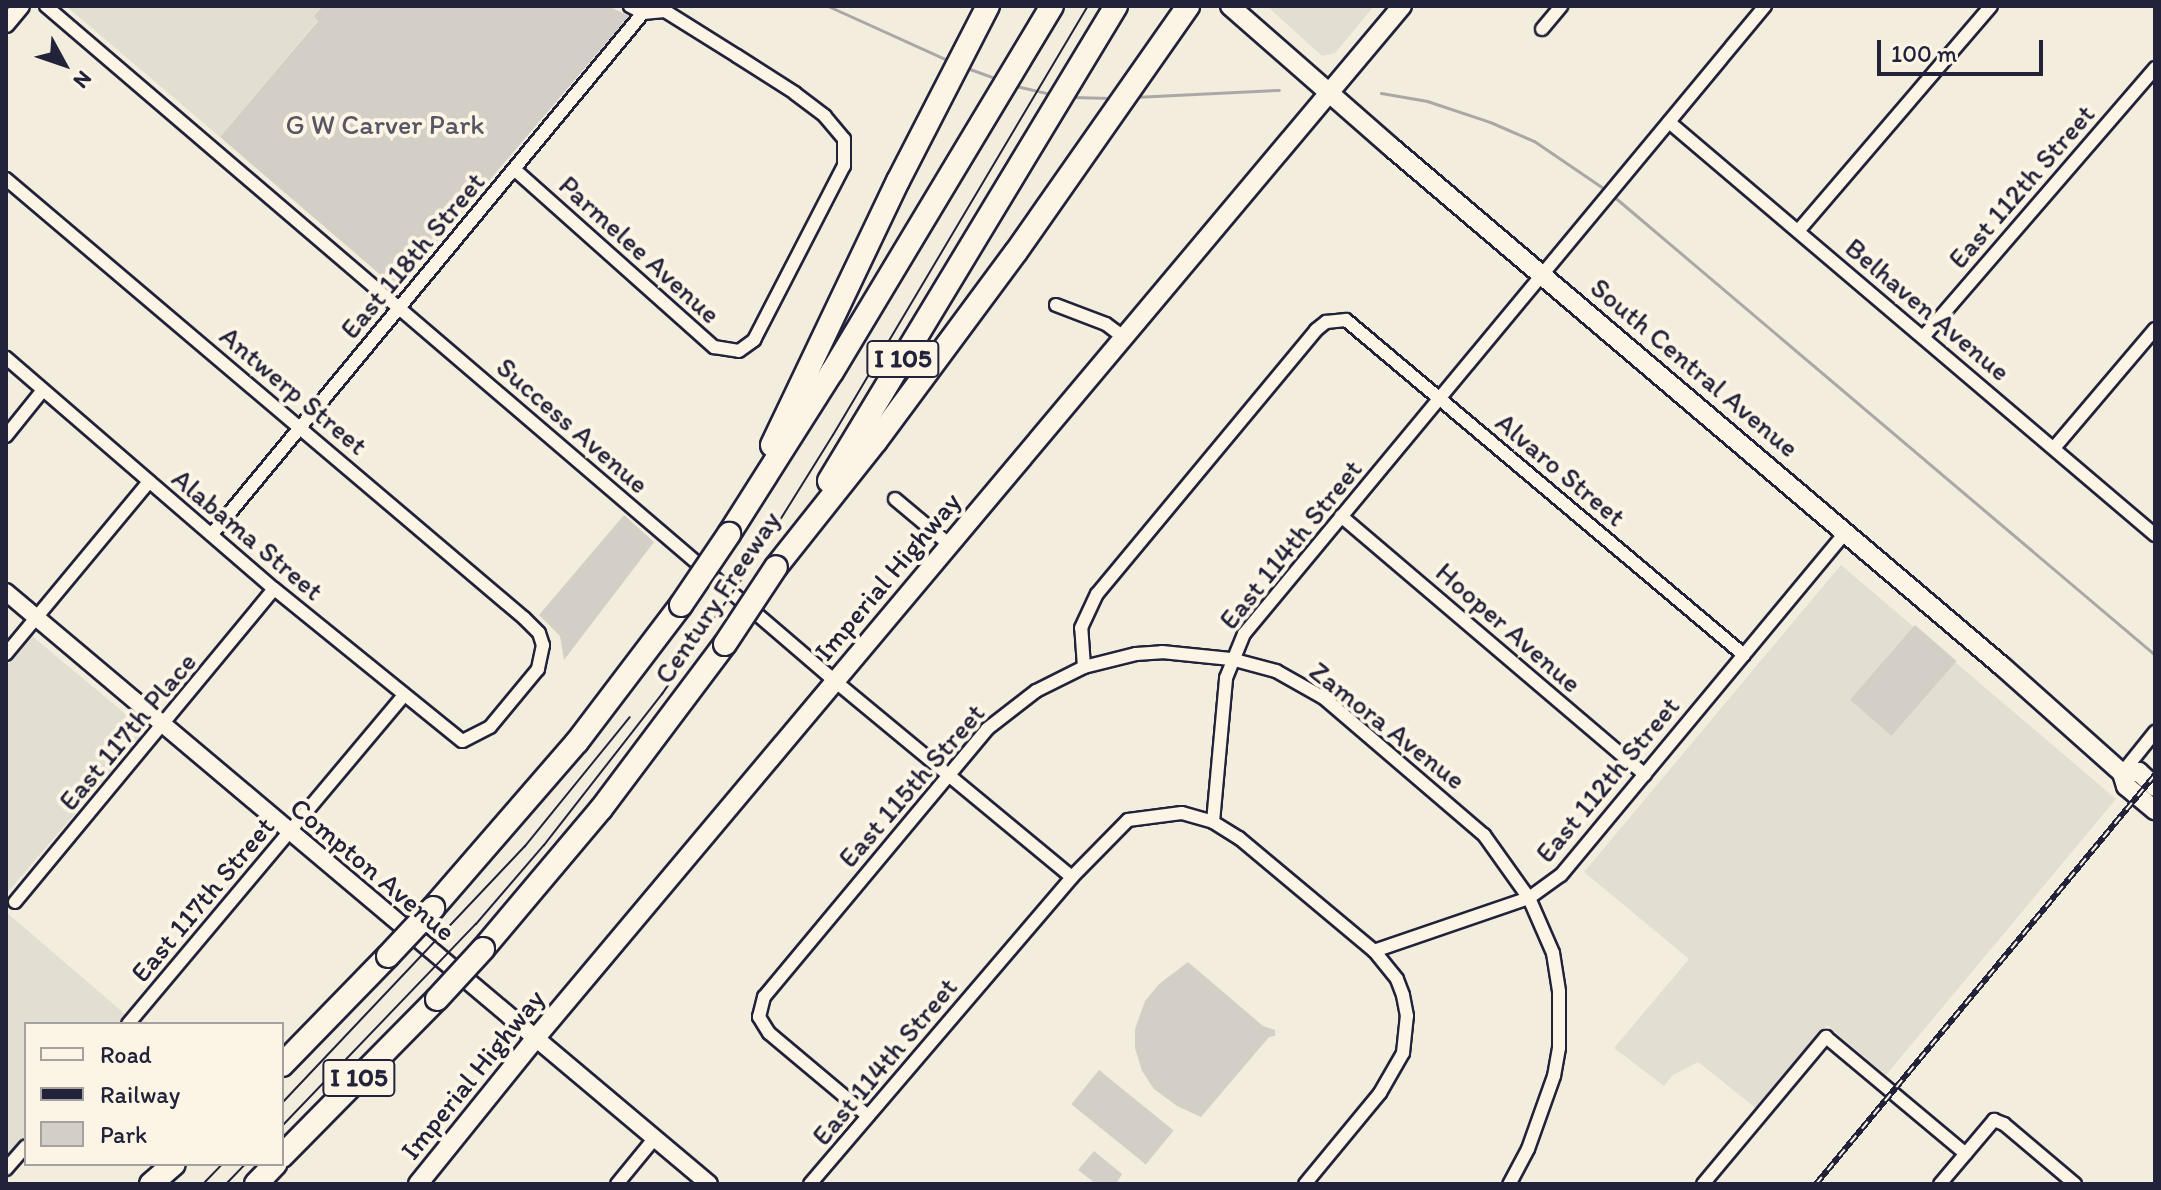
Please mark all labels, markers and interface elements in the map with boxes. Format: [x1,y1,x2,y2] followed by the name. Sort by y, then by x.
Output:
[24,24,104,104] north arrow
[1881,24,2047,74] scale bar
[1891,39,1957,68] text: 100 m
[68,65,98,94] text: N
[1941,98,2101,274] street label: East 112th Street
[286,107,484,141] park label: G W Carver Park
[333,165,491,345] street label: East 118th Street
[552,168,728,330] street label: Parmelee Avenue
[1839,231,2017,387] street label: Belhaven Avenue
[1584,270,1806,464] street label: South Central Avenue
[214,319,374,461] street label: Antwerp Street
[865,337,941,381] road number: I 105
[491,350,655,500] street label: Success Avenue
[1489,405,1633,533] street label: Alvaro Street
[1212,453,1368,635] street label: East 114th Street
[166,461,330,607] street label: Alabama Street
[807,485,967,667] street label: Imperial Highway
[647,504,787,690] street label: Century Freeway
[1430,555,1588,699] street label: Hooper Avenue
[52,646,202,816] street label: East 117th Place
[1304,654,1472,796] street label: Zamora Avenue
[1528,690,1686,868] street label: East 112th Street
[831,697,991,873] street label: East 115th Street
[284,791,462,947] street label: Compton Avenue
[123,810,281,988] street label: East 117th Street
[805,971,963,1151] street label: East 114th Street
[393,982,551,1166] street label: Imperial Highway
[24,1022,284,1166] legend
[100,1040,152,1069] text: Road
[321,1056,397,1100] road number: I 105
[100,1080,180,1109] text: Railway
[100,1120,147,1149] text: Park

